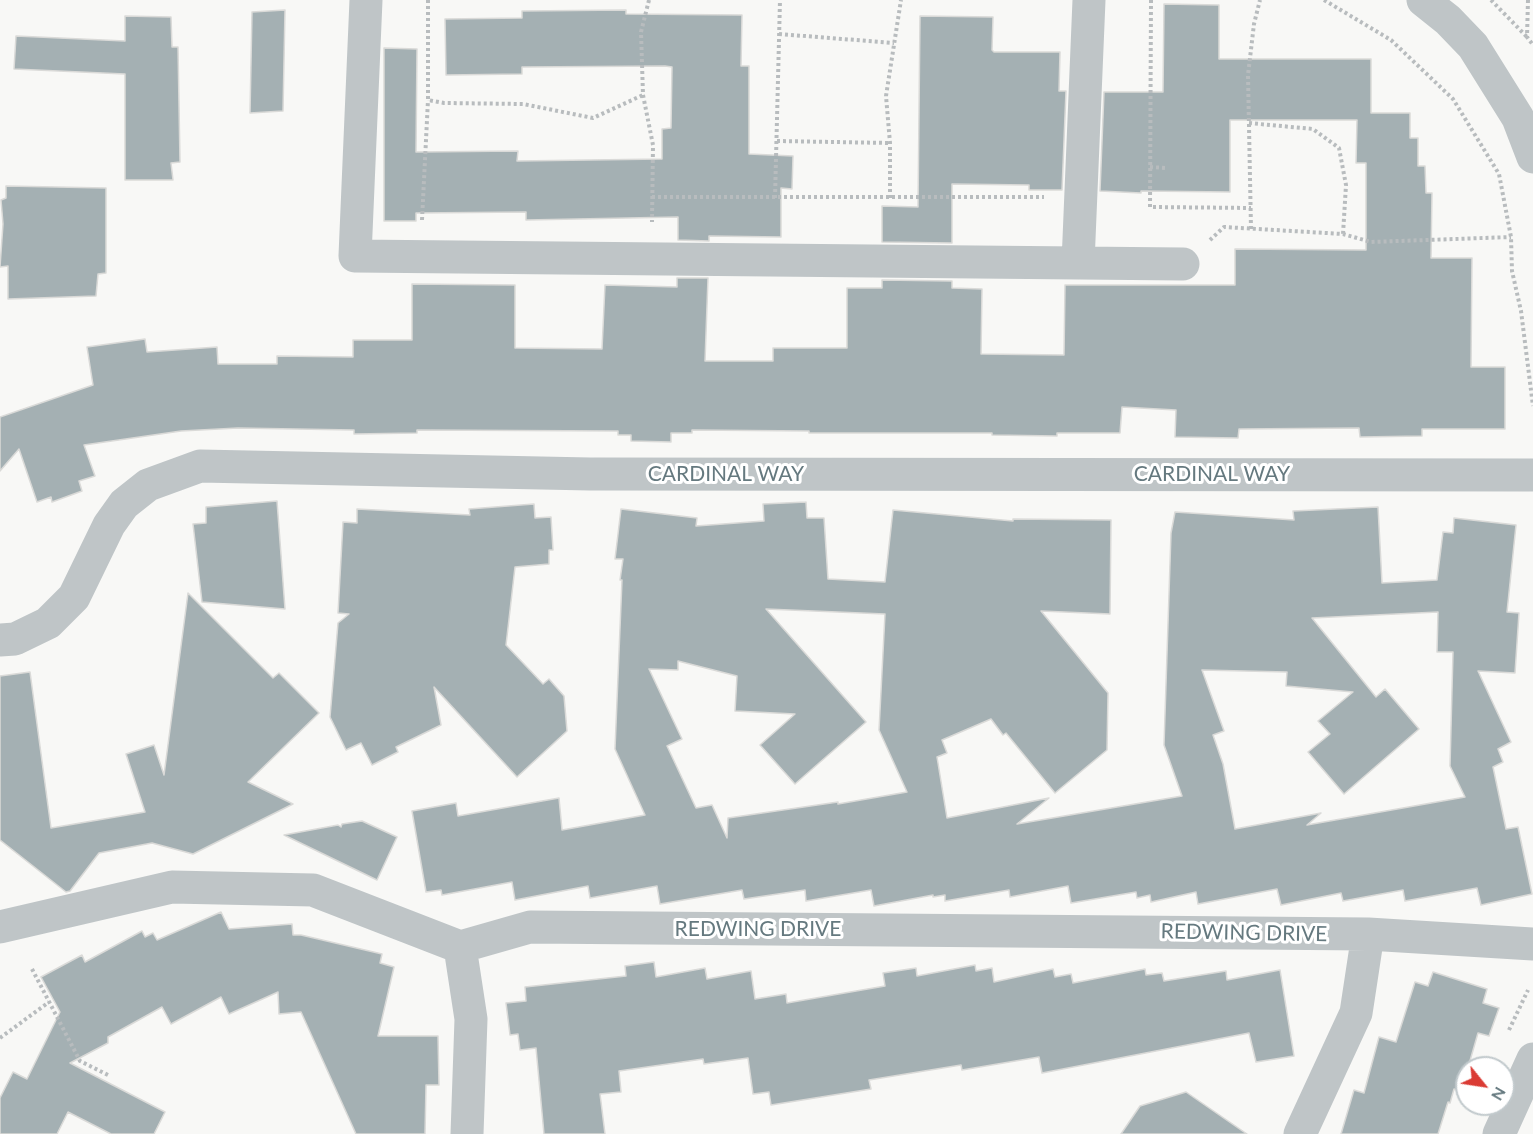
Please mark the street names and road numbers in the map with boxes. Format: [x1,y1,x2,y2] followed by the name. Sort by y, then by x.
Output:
[648,461,804,487] street label: CARDINAL WAY
[1134,461,1290,487] street label: CARDINAL WAY
[675,916,841,942] street label: REDWING DRIVE
[1160,919,1328,947] street label: REDWING DRIVE

